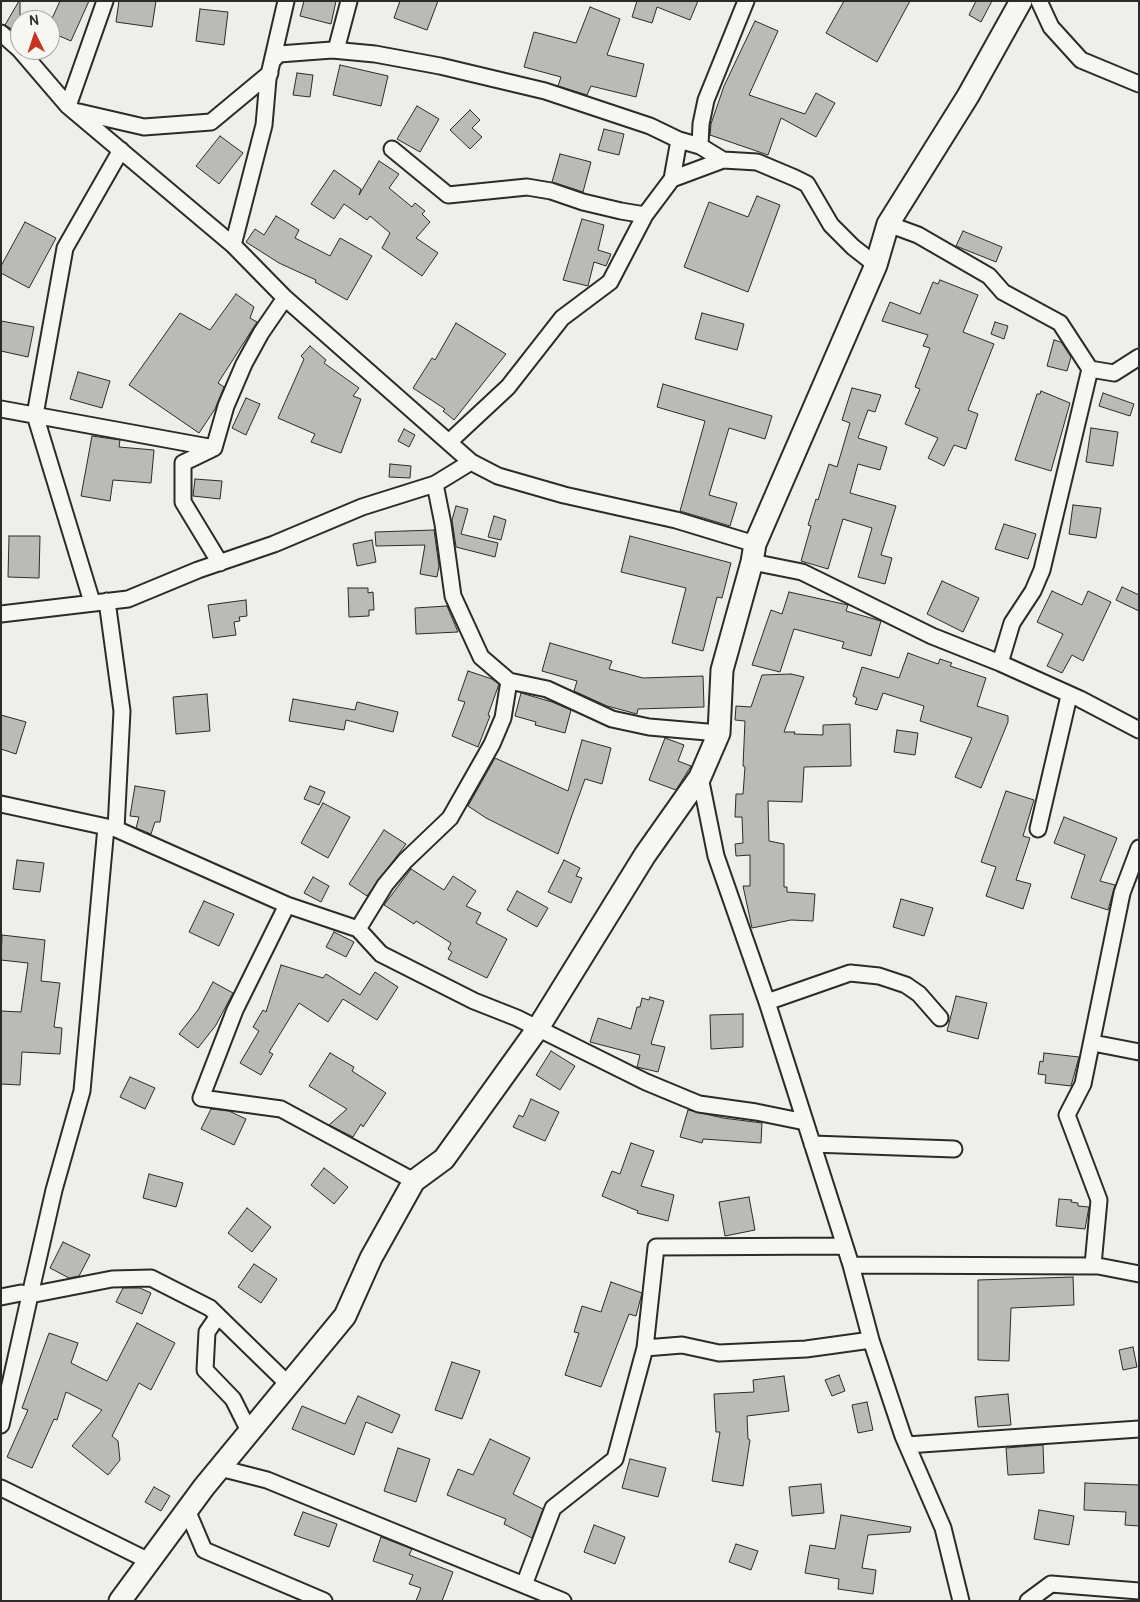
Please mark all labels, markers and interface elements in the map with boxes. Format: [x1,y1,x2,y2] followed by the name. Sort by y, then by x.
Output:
[10,10,60,60] north arrow
[29,12,39,29] text: N

